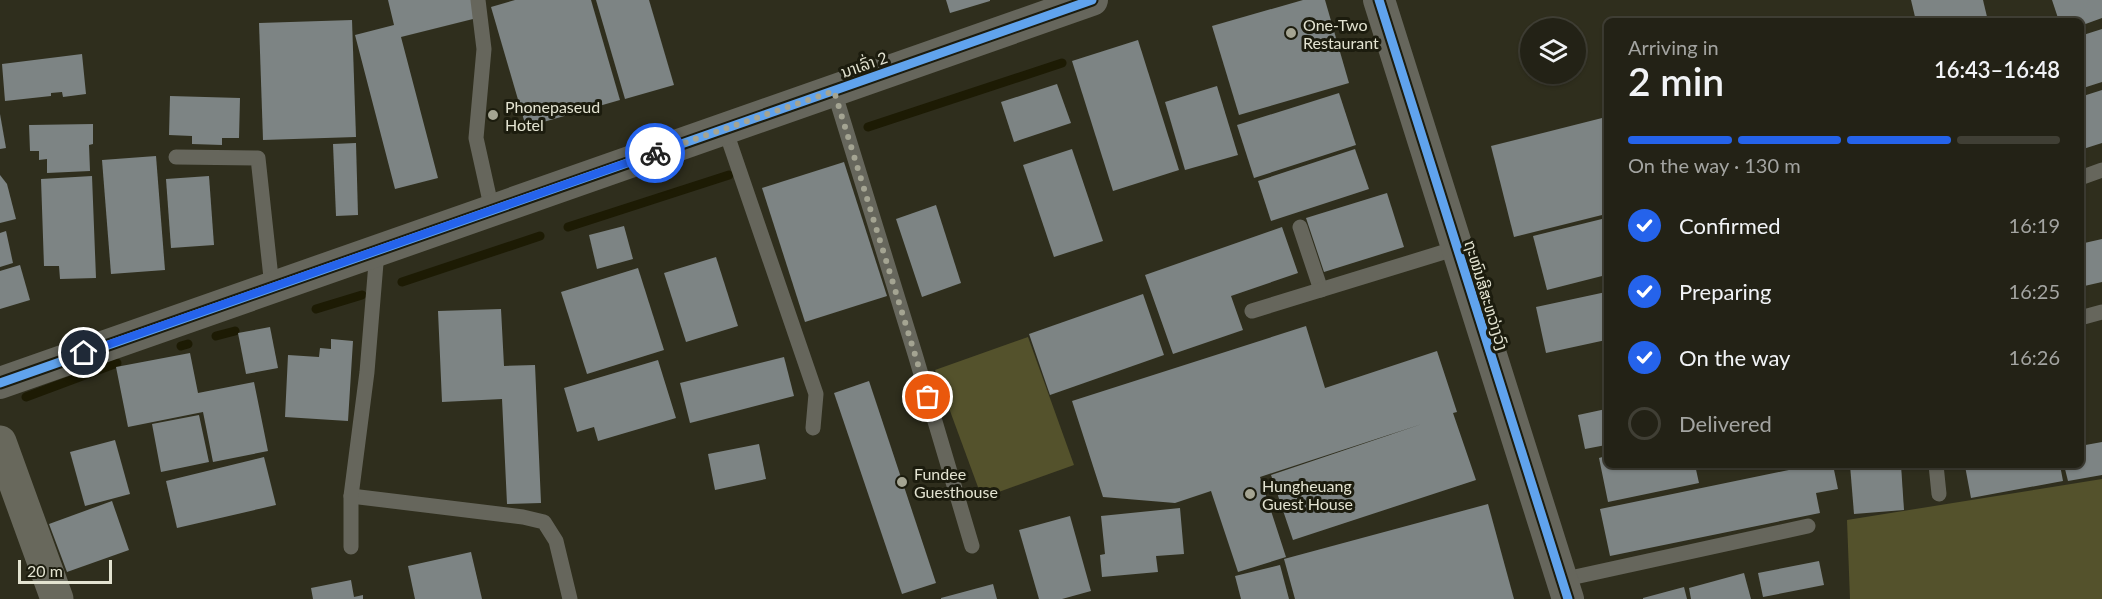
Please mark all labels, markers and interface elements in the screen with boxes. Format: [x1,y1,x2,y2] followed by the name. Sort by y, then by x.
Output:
[1303,15,1379,52] place label: One-Two Restaurant
[1520,18,1586,84] map controls
[1520,18,1586,84] button: layers
[1284,26,1298,40] marker: One-Two Restaurant
[1628,35,1719,59] text: Arriving in
[838,46,890,81] street label: ນາເລົ່າ 2
[1934,56,2060,83] text: 16:43–16:48
[1628,58,1724,104] text: 2 min
[505,97,600,134] place label: Phonepaseud Hotel
[486,108,500,122] marker: Phonepaseud Hotel
[625,123,685,183] courier
[639,137,672,170] icon: bike
[1628,153,1801,177] text: On the way · 130 m
[1628,209,1661,242] icon: check
[1679,212,1781,239] text: Confirmed
[2009,213,2060,237] text: 16:19
[1461,238,1513,352] street label: ຖະໜົນສີສະຫວ່າງວົງ
[1628,275,1661,308] icon: check
[1679,278,1771,305] text: Preparing
[2009,279,2060,303] text: 16:25
[58,327,109,378] pin
[67,336,100,369] icon: home
[1628,341,1661,374] icon: check
[1679,344,1790,371] text: On the way
[2009,345,2060,369] text: 16:26
[902,371,953,422] pin
[911,380,944,413] icon: bag
[1679,410,1772,437] text: Delivered
[914,464,998,501] place label: Fundee Guesthouse
[895,475,909,489] marker: Fundee Guesthouse
[1262,476,1353,513] place label: Hungheuang Guest House
[1243,487,1257,501] marker: Hungheuang Guest House
[18,557,112,584] scale bar
[27,561,63,580] text: 20 m

